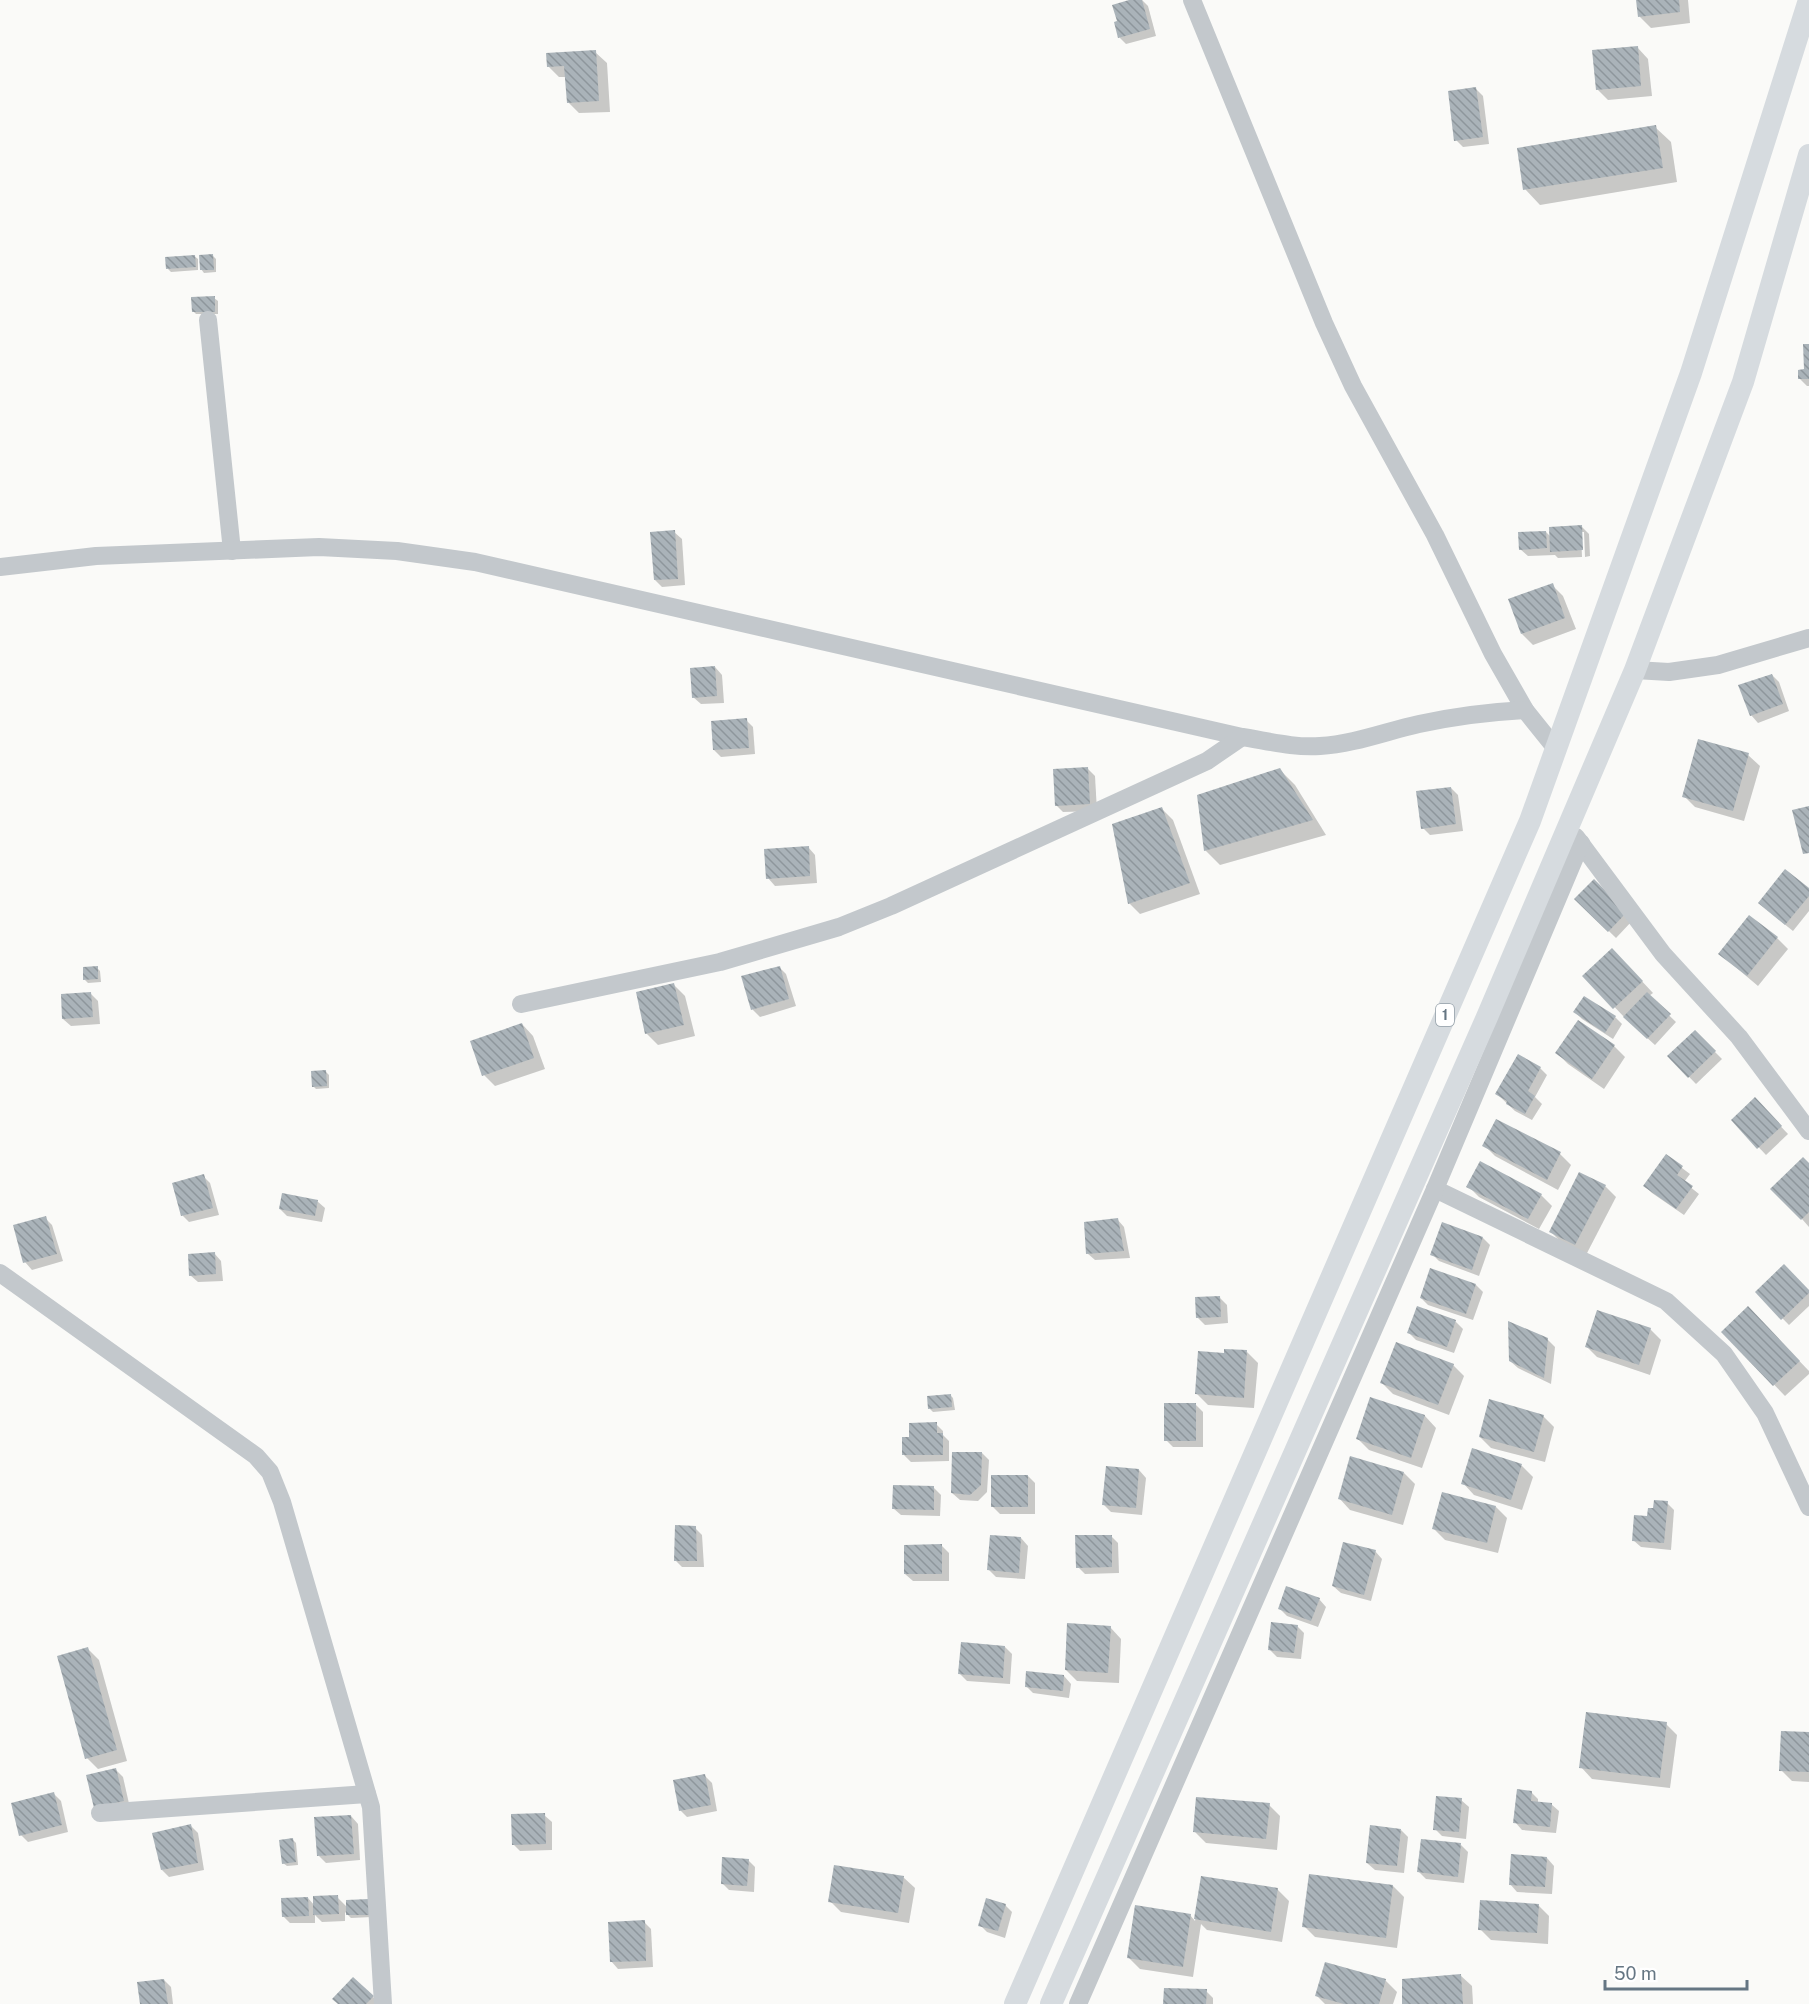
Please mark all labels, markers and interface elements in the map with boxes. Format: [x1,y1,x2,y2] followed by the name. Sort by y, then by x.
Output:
[1436,1004,1454,1026] road number: 1
[1605,1953,1748,1991] scale bar
[1614,1963,1657,1984] text: 50 m

